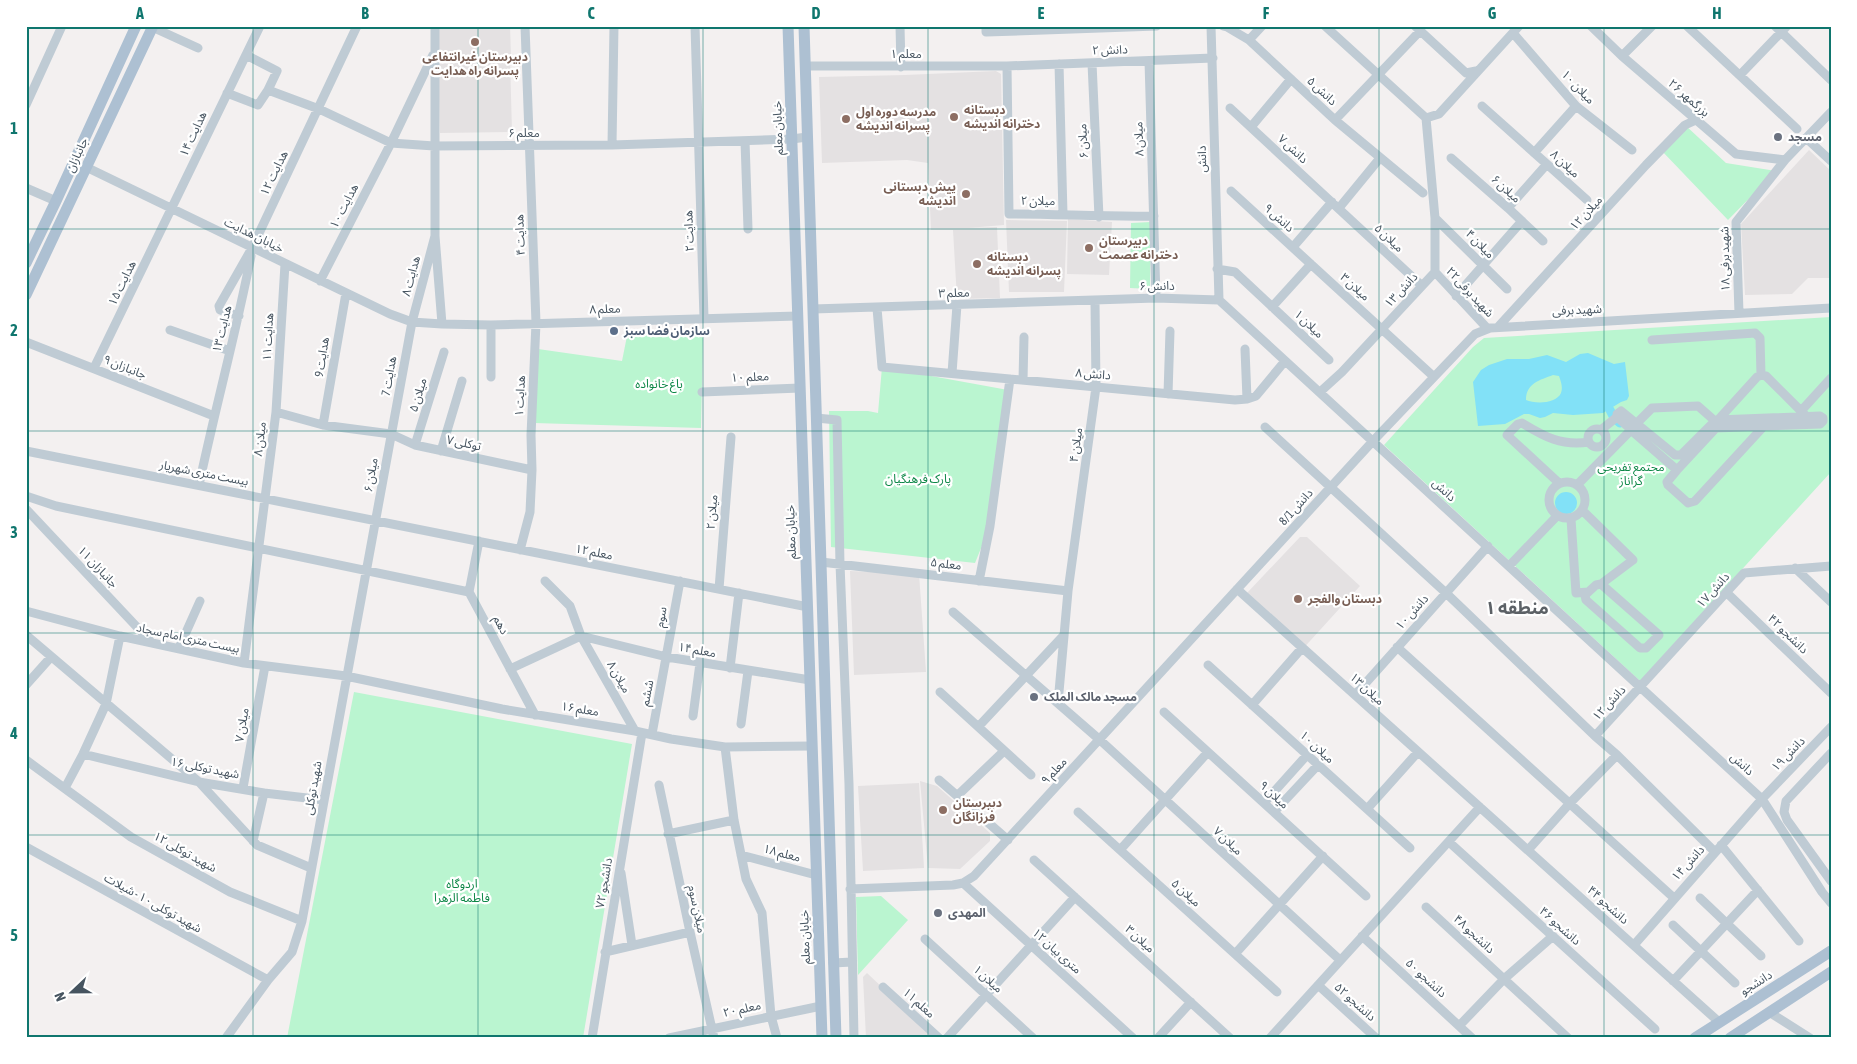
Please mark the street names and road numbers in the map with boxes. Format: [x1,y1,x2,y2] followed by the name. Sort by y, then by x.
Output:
[1092,42,1128,58] street label: دانش ۲
[890,47,922,63] street label: معلم ۱
[1558,67,1597,107] street label: میلان ۱۰
[1304,74,1340,108] street label: دانش ۵
[1666,76,1712,120] street label: بزرگمهر ۲۶
[770,100,788,155] street label: خیابان معلم
[176,109,210,159] street label: هدایت ۱۴
[1131,121,1147,157] street label: میلان ۸
[1075,123,1091,159] street label: میلان ۶
[508,126,540,142] street label: معلم ۶
[1275,132,1311,166] street label: دانش ۷
[63,135,91,175] street label: جانبازان
[1195,145,1209,173] street label: دانش
[1547,147,1583,181] street label: میلان ۸
[257,148,291,198] street label: هدایت ۱۲
[1488,172,1524,206] street label: میلان ۶
[327,181,361,231] street label: هدایت ۱۰
[1567,193,1605,233] street label: میلان ۱۲
[1021,194,1055,208] street label: میلان ۲
[1261,201,1297,235] street label: دانش ۹
[681,210,697,252] street label: هدایت ۲
[512,214,528,256] street label: هدایت ۴
[222,215,286,255] street label: خیابان هدایت
[1371,221,1406,255] street label: میلان ۵
[1717,226,1733,292] street label: شهید برفی ۱۸
[1463,227,1497,261] street label: میلان ۴
[399,254,423,298] street label: هدایت ۸
[105,258,139,308] street label: هدایت ۱۵
[1443,264,1497,320] street label: شهید برفی۲۲
[1337,270,1373,304] street label: میلان ۳
[1381,270,1421,310] street label: دانش ۱۳
[1139,279,1175,293] street label: دانش ۶
[938,285,970,303] street label: معلم ۳
[589,301,621,319] street label: معلم ۸
[1552,302,1602,318] street label: شهید برفی
[209,304,235,354] street label: هدایت ۱۳
[1291,307,1326,341] street label: میلان ۱
[260,312,276,361] street label: هدایت ۱۱
[312,336,332,378] street label: هدایت 9
[101,352,149,382] street label: جانبازان ۹
[379,355,399,397] street label: هدایت 7
[1075,365,1112,383] street label: دانش ۸
[731,369,769,387] street label: معلم ۱۰
[512,375,528,417] street label: هدایت ۱
[406,376,430,414] street label: میلان ۵
[251,421,269,457] street label: میلان ۸
[1067,427,1085,463] street label: میلان ۴
[445,432,483,454] street label: توکلی ۷
[157,457,250,489] street label: بیست متری شهریار
[361,457,381,493] street label: میلان ۶
[1429,476,1459,505] street label: دانش
[1276,486,1316,528] street label: دانش 8/1
[704,494,721,530] street label: میلان ۲
[783,504,801,559] street label: خیابان معلم
[573,541,614,564] street label: معلم ۱۲
[75,543,121,591] street label: جانبازان ۱۱
[929,555,962,575] street label: معلم ۵
[1694,569,1733,610] street label: دانش ۱۷
[1393,591,1432,632] street label: دانش ۱۰
[652,605,672,629] street label: سوم
[1765,611,1811,657] street label: دانشجو ۴۲
[489,613,512,638] street label: دهم
[135,620,241,658] street label: بیست متری امام سجاد
[677,640,717,662] street label: معلم ۱۴
[604,658,634,696] street label: میلان ۸
[1347,670,1387,708] street label: میلان ۱۳
[638,679,658,708] street label: ششم
[1589,683,1629,723] street label: دانش ۱۲
[560,699,600,721] street label: معلم ۱۶
[232,707,252,743] street label: میلان ۷
[1297,728,1337,766] street label: میلان ۱۰
[1768,734,1808,774] street label: دانش ۱۹
[1727,750,1757,779] street label: دانش
[169,754,241,782] street label: شهید توکلی ۱۶
[1038,755,1071,789] street label: معلم ۹
[301,760,325,816] street label: شهید توکلی
[1256,778,1292,812] street label: میلان ۹
[1210,824,1245,858] street label: میلان ۷
[151,829,219,875] street label: شهید توکلی ۱۲
[761,841,802,867] street label: معلم ۱۸
[1669,842,1708,883] street label: دانش ۱۴
[593,857,615,909] street label: دانشجو ۷۲
[102,870,204,936] street label: شهید توکلی ۱۰ - شیلات
[1168,876,1204,910] street label: میلان ۵
[1584,883,1632,927] street label: دانشجو ۴۴
[683,884,709,935] street label: میلان سوم
[1536,904,1584,948] street label: دانشجو ۴۶
[797,909,815,964] street label: خیابان معلم
[1451,912,1498,957] street label: دانشجو ۴۸
[1122,922,1158,956] street label: میلان ۳
[1030,925,1084,977] street label: ۱۲ متری بیان
[1403,956,1450,1001] street label: دانشجو ۵۰
[970,962,1006,996] street label: میلان ۱
[1737,968,1775,998] street label: دانشجو
[1331,980,1379,1024] street label: دانشجو ۵۲
[899,985,938,1022] street label: معلم ۱۱
[722,998,763,1022] street label: معلم ۲۰

